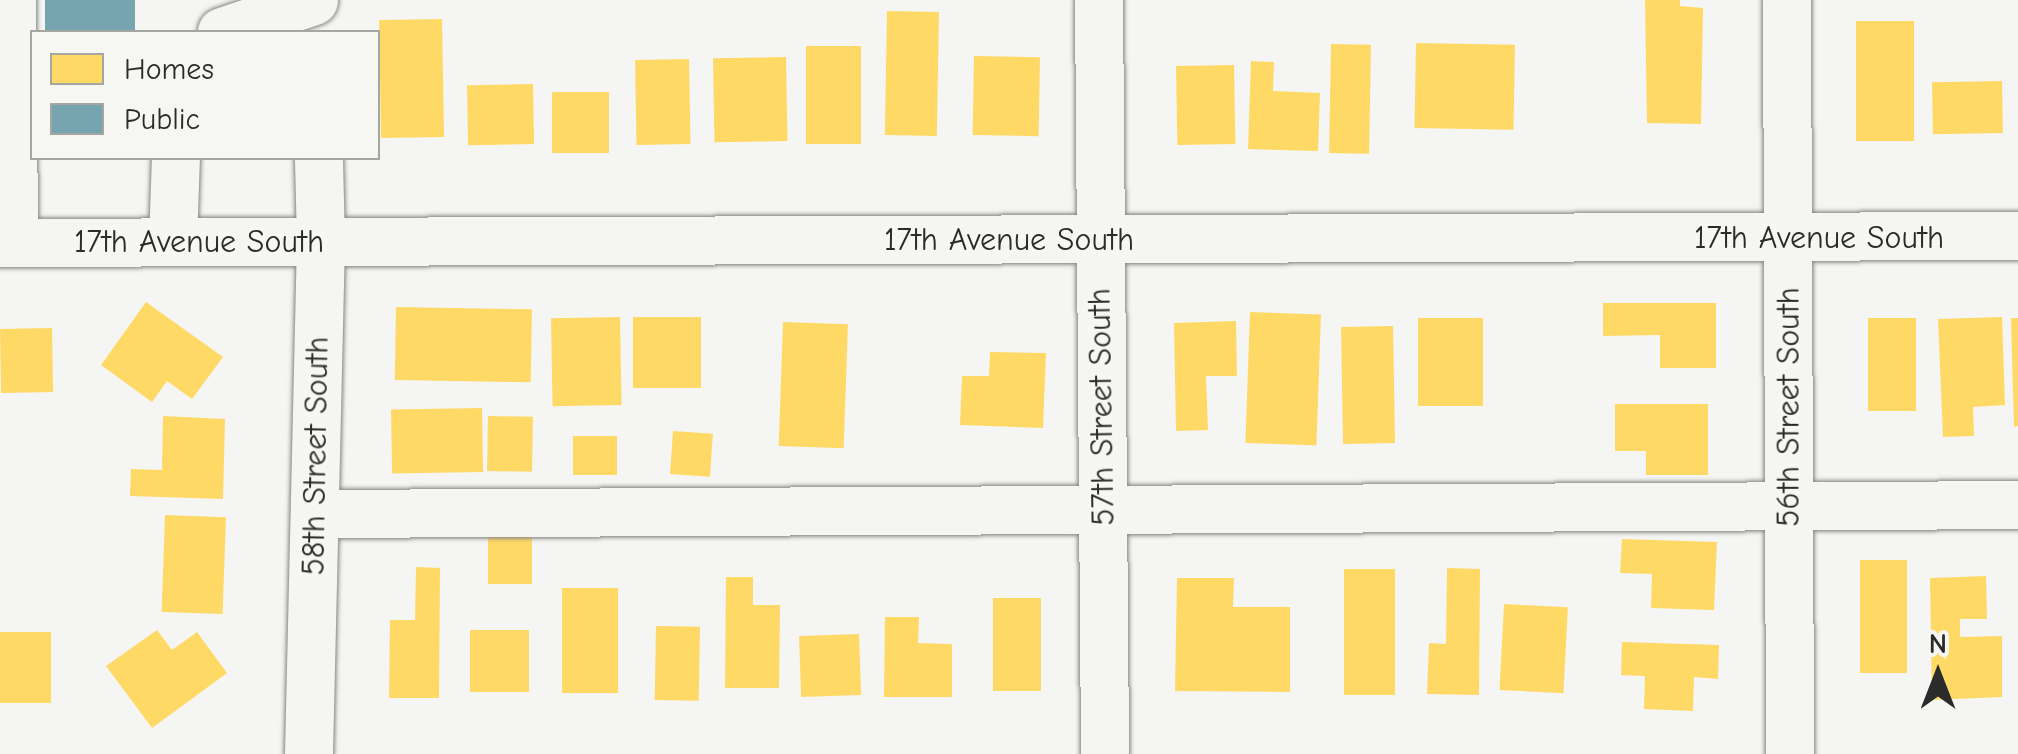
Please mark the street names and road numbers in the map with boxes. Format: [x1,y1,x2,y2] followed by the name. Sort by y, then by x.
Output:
[1694,219,1944,257] street label: 17th Avenue South
[884,221,1134,259] street label: 17th Avenue South
[74,223,324,261] street label: 17th Avenue South
[1770,287,1808,527] street label: 56th Street South
[1081,288,1123,526] street label: 57th Street South
[295,336,337,576] street label: 58th Street South

